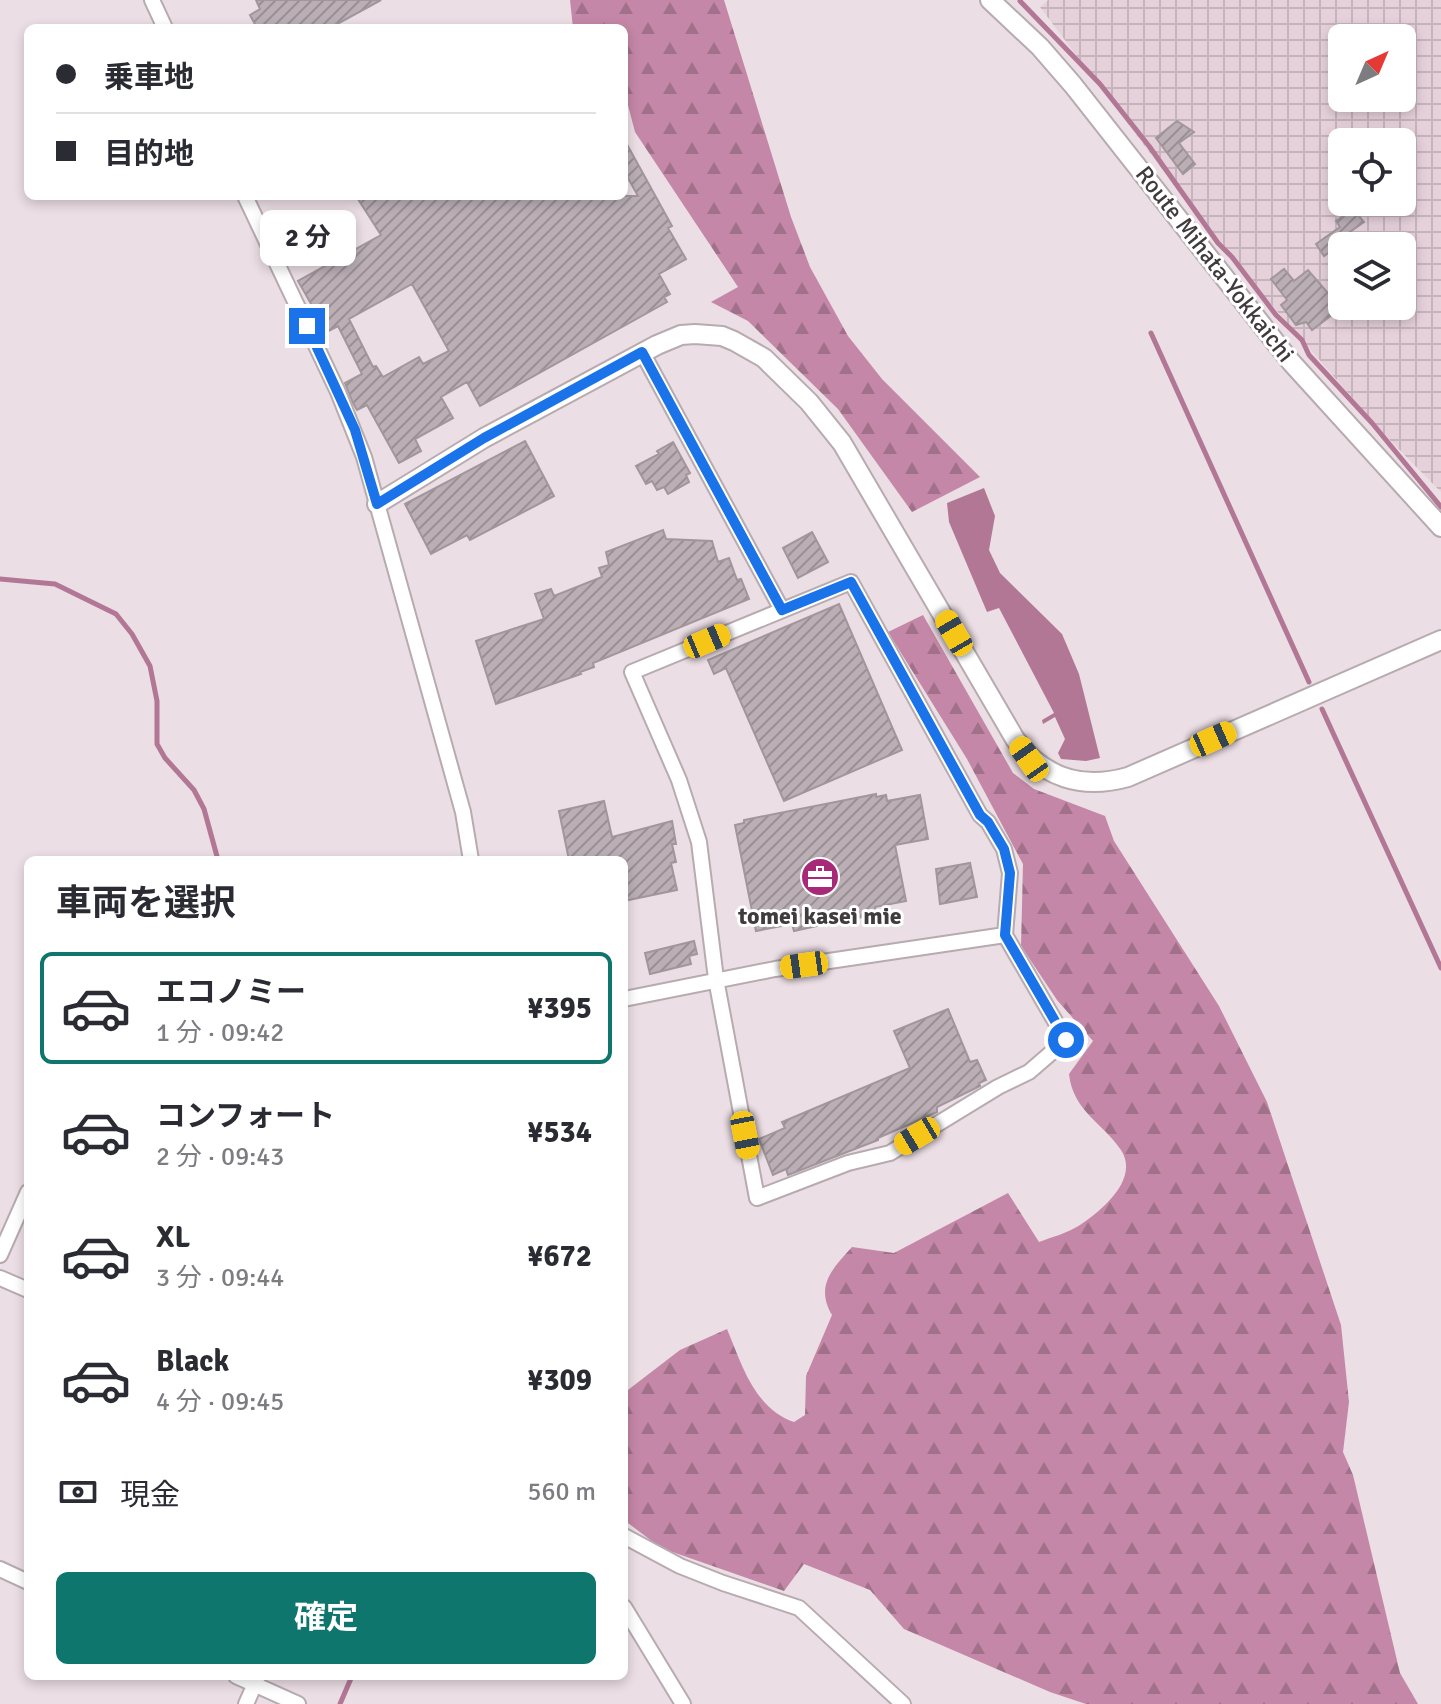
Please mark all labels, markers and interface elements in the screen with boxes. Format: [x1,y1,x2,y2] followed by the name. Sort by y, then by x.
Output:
[1328,24,1416,112] north arrow
[1328,24,1416,320] map controls
[104,59,194,96] text: 乗車地
[1328,128,1416,216] button: locate
[104,136,194,173] text: 目的地
[1129,160,1301,368] street label: Route Mihata-Yokkaichi
[259,210,355,266] callout: 2 分
[285,222,331,254] text: 2 分
[1328,232,1416,320] button: layers
[289,308,325,344] route end
[932,606,976,660] car
[680,621,734,661] car
[1186,718,1240,760] car
[1005,732,1053,786] car
[799,856,841,898] office icon: tomei kasei mie
[56,881,236,926] text: 車両を選択
[737,901,902,931] place label: tomei kasei mie
[779,950,829,980] car
[60,972,132,1044] icon: car
[156,974,306,1011] text: エコノミー
[527,990,592,1027] text: ¥395
[156,1017,284,1049] text: 1 分 · 09:42
[1048,1022,1084,1058] route start
[60,1096,132,1168] icon: car
[156,1098,335,1135] text: コンフォート
[729,1109,761,1161] car
[890,1113,944,1159] car
[527,1114,592,1151] text: ¥534
[156,1141,284,1173] text: 2 分 · 09:43
[156,1219,190,1256] text: XL
[60,1220,132,1292] icon: car
[527,1238,592,1275] text: ¥672
[156,1262,284,1294] text: 3 分 · 09:44
[156,1343,229,1380] text: Black
[60,1344,132,1416] icon: car
[527,1362,592,1399] text: ¥309
[156,1386,284,1418] text: 4 分 · 09:45
[56,1470,100,1514] icon: cash
[527,1476,596,1508] text: 560 m
[120,1477,180,1514] text: 現金
[56,1572,596,1664] button: 確定

